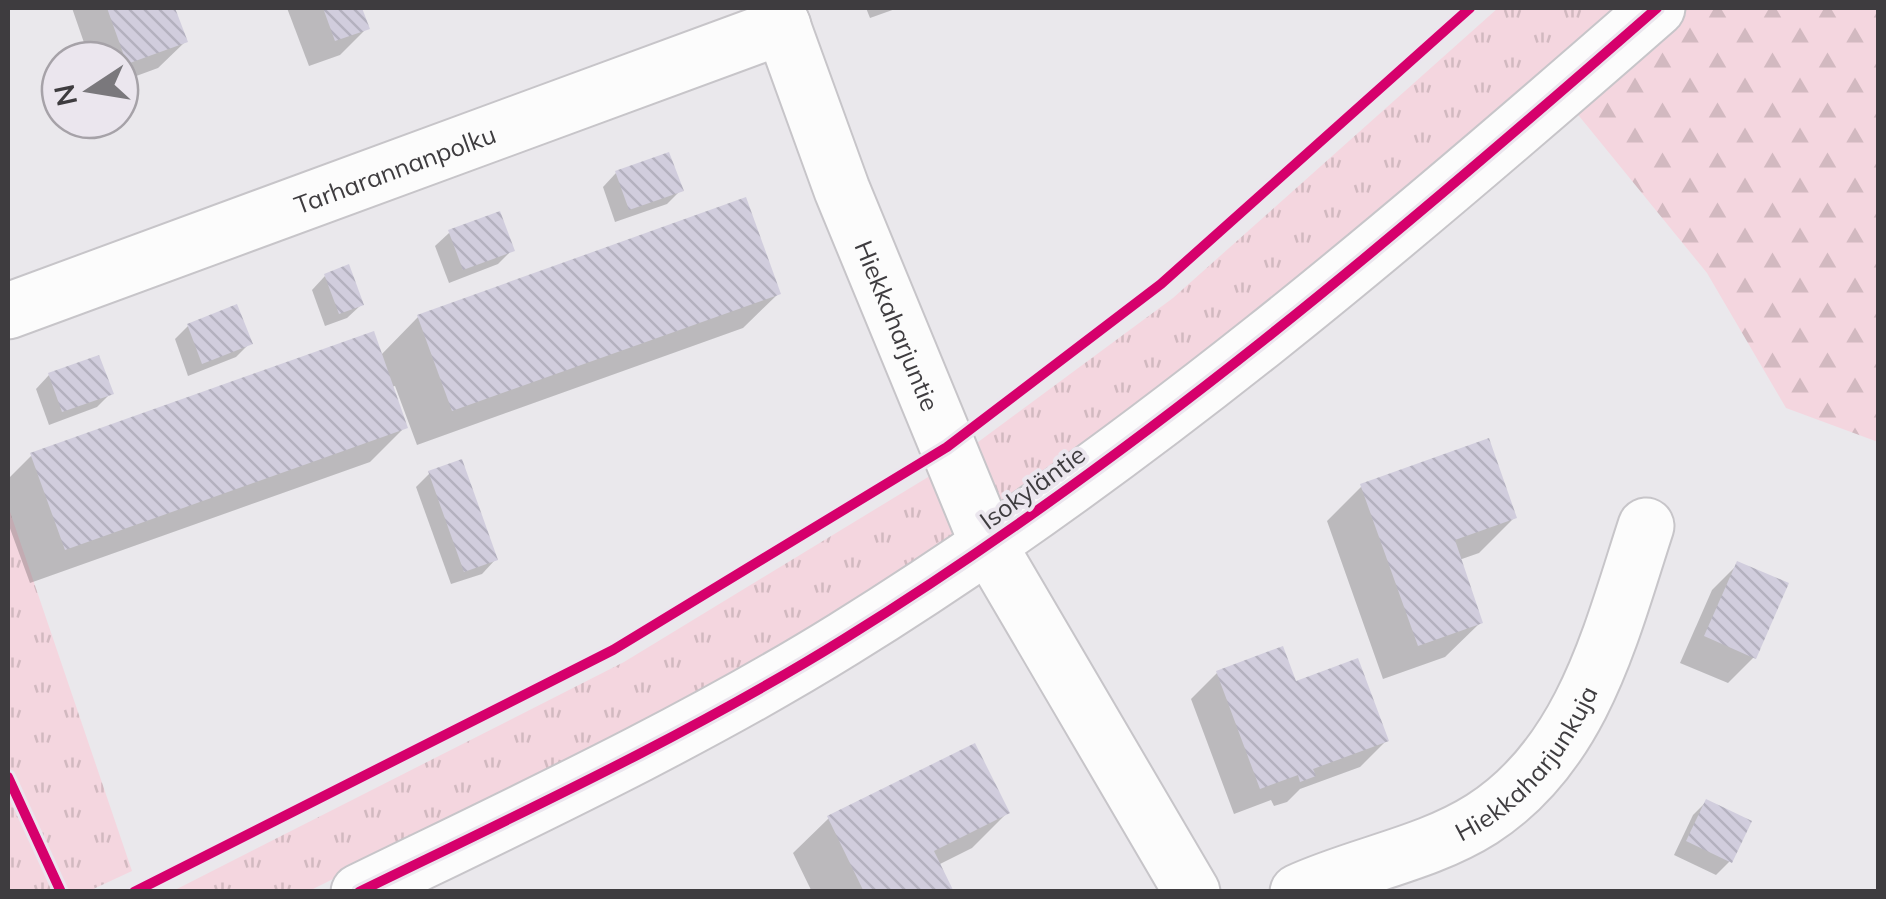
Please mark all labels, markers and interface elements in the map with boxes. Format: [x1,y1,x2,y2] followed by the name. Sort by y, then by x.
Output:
[40,40,140,140] north arrow
[46,81,84,109] text: N
[290,118,500,220] street label: Tarharannanpolku
[849,236,947,415] street label: Hiekkaharjuntie
[973,438,1091,536] street label: Isokyläntie
[1449,680,1603,847] street label: Hiekkaharjunkuja

